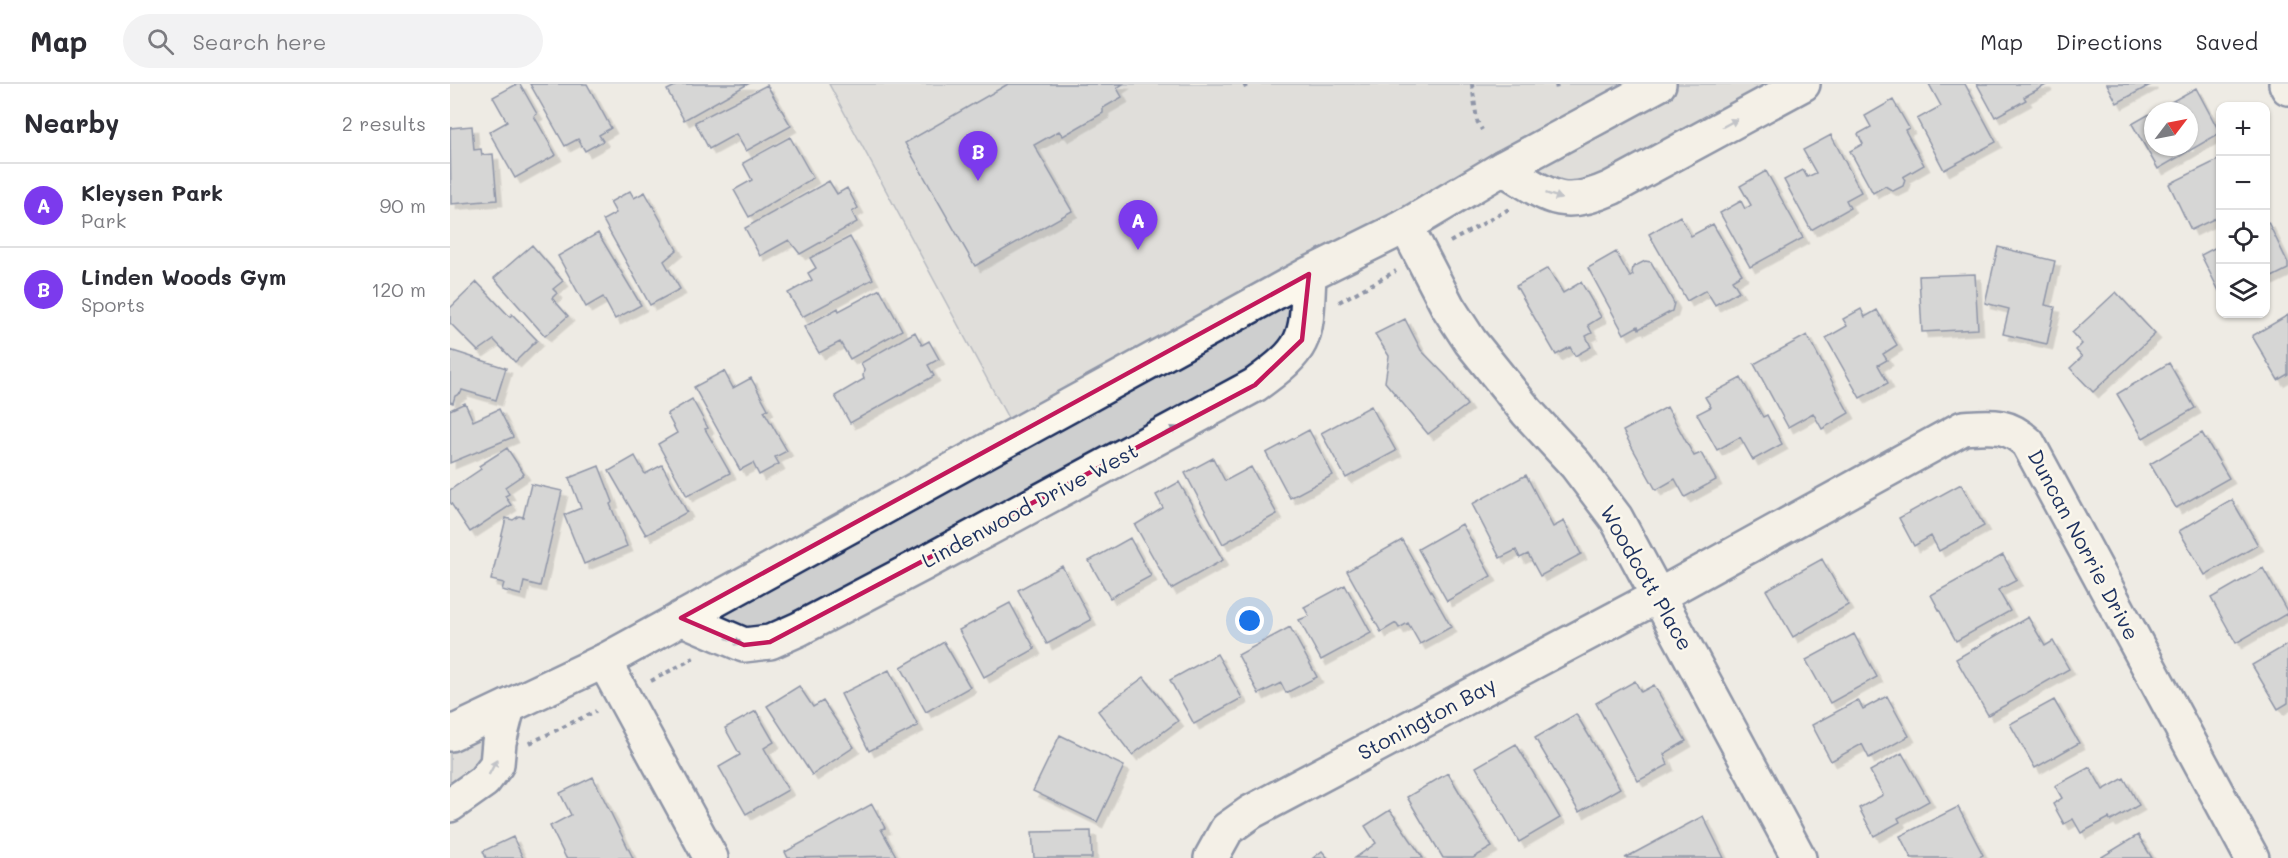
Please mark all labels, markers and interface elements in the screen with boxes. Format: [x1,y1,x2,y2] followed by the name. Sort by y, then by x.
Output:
[123,14,543,68] search box
[30,23,87,59] text: Map
[144,25,177,58] icon: search
[192,27,326,56] text: Search here
[1980,28,2023,55] text: Map
[2056,28,2163,55] text: Directions
[2196,28,2258,55] text: Saved
[2144,102,2198,156] north arrow
[2216,102,2270,318] map controls
[2216,102,2270,156] button: +
[24,106,119,140] text: Nearby
[342,110,426,136] text: 2 results
[1722,118,1739,128] one-way arrow
[958,132,998,181] pin: B
[2216,156,2270,210] button: −
[81,178,223,207] text: Kleysen Park
[37,192,50,218] text: A
[380,192,426,218] text: 90 m
[1545,192,1563,201] one-way arrow
[1118,200,1158,250] pin: A
[81,207,126,233] text: Park
[2216,210,2270,264] button: locate
[81,262,286,291] text: Linden Woods Gym
[2216,264,2270,318] button: layers
[37,276,50,302] text: B
[371,276,426,302] text: 120 m
[81,291,145,317] text: Sports
[1162,426,1179,436] one-way arrow
[916,436,1142,573] street label: Lindenwood Drive West
[2023,444,2146,644] street label: Duncan Norrie Drive
[1595,500,1700,655] street label: Woodcott Place
[1235,606,1264,635] your location
[726,636,744,646] one-way arrow
[1353,670,1500,765] street label: Stonington Bay
[487,758,497,776] one-way arrow

